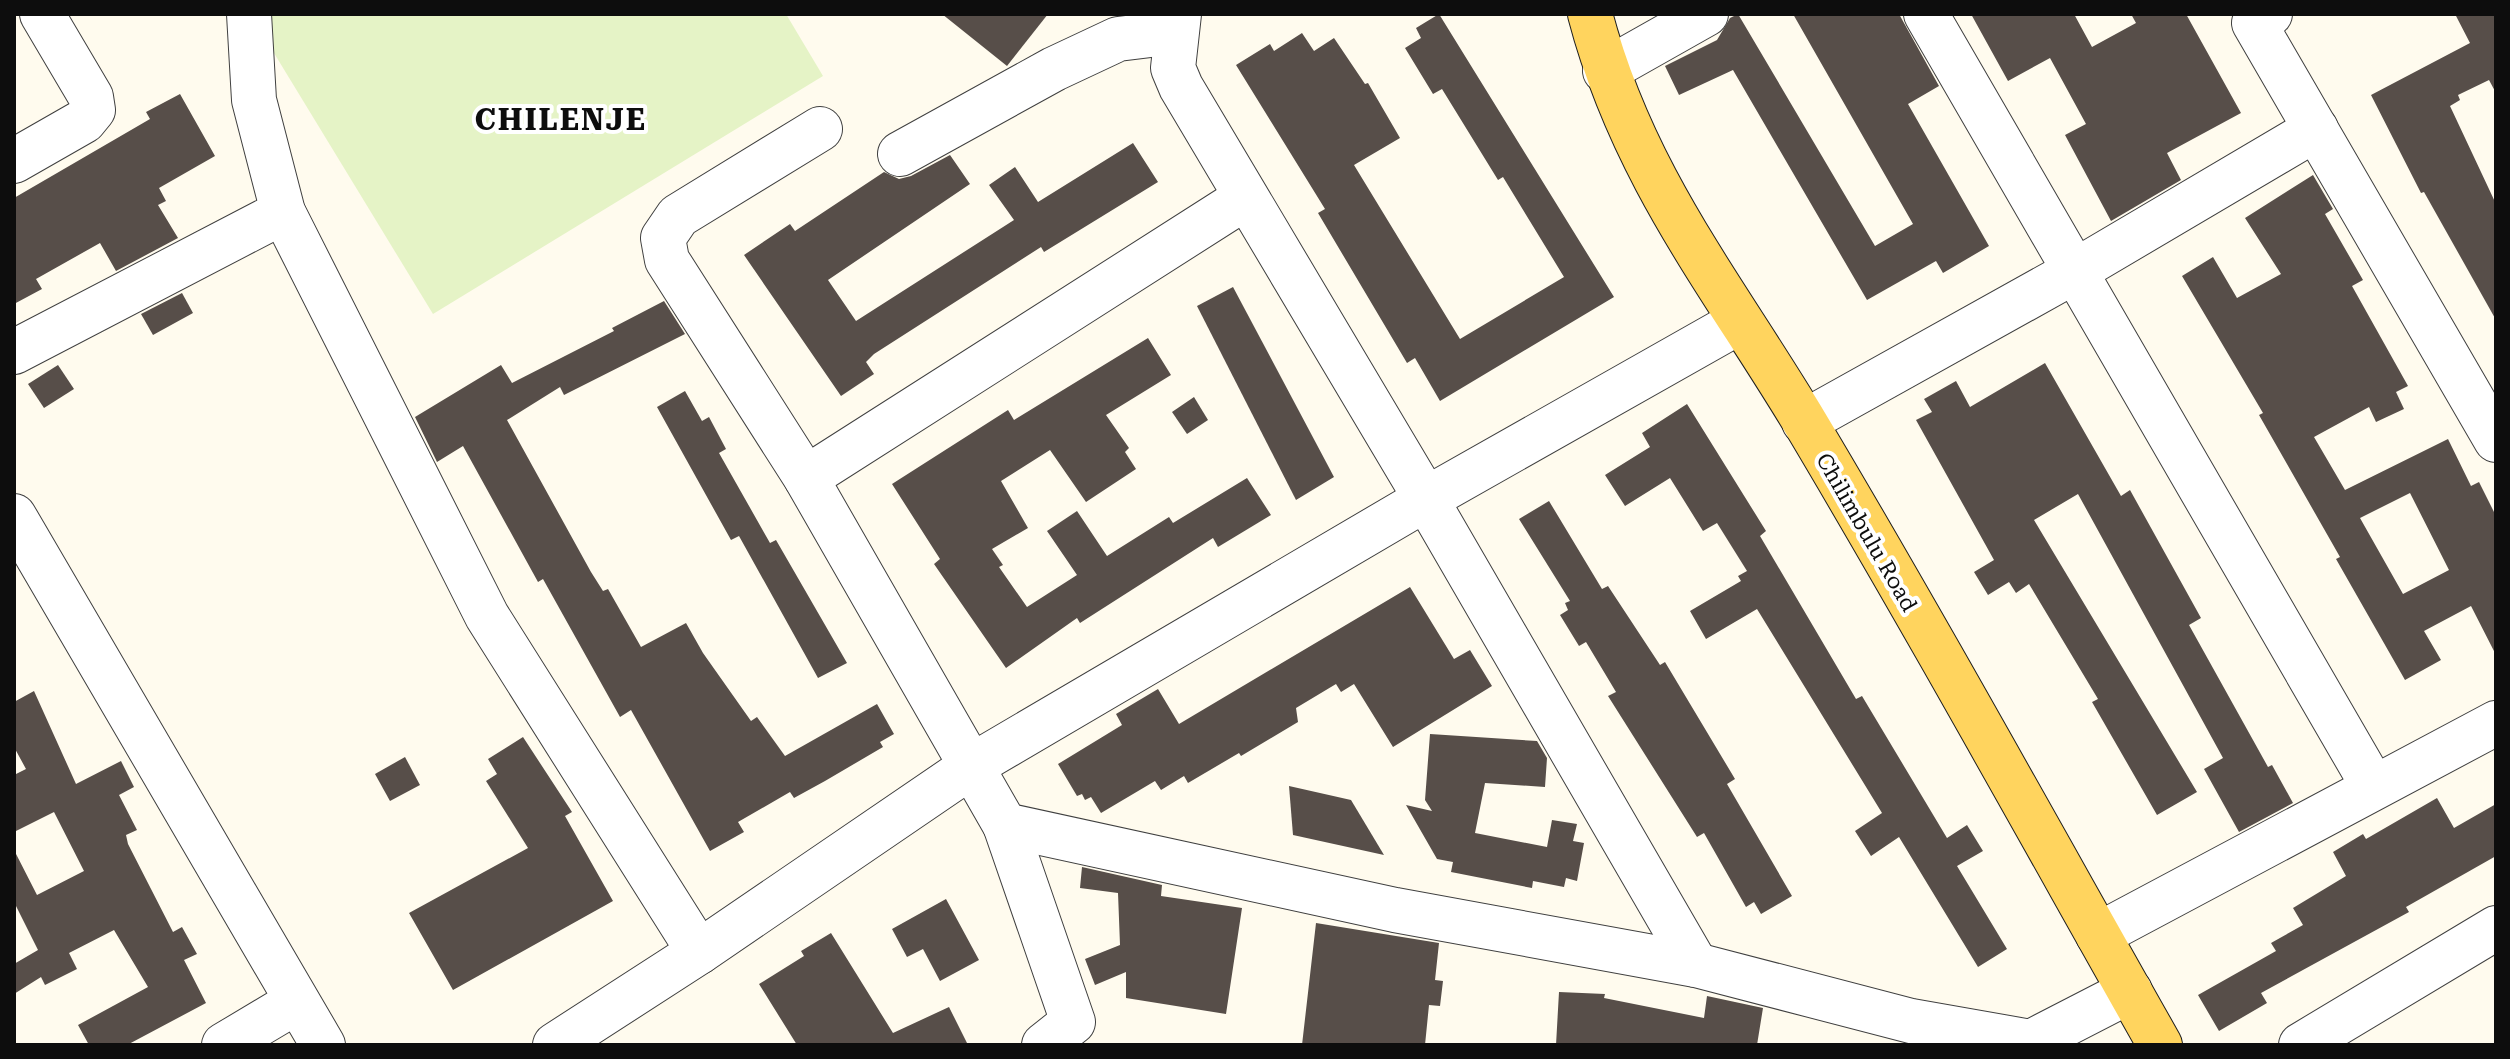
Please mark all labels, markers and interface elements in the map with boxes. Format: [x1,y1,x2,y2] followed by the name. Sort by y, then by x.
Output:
[475,102,647,137] district label: CHILENJE
[1811,449,1922,616] street label: Chilimbulu Road

